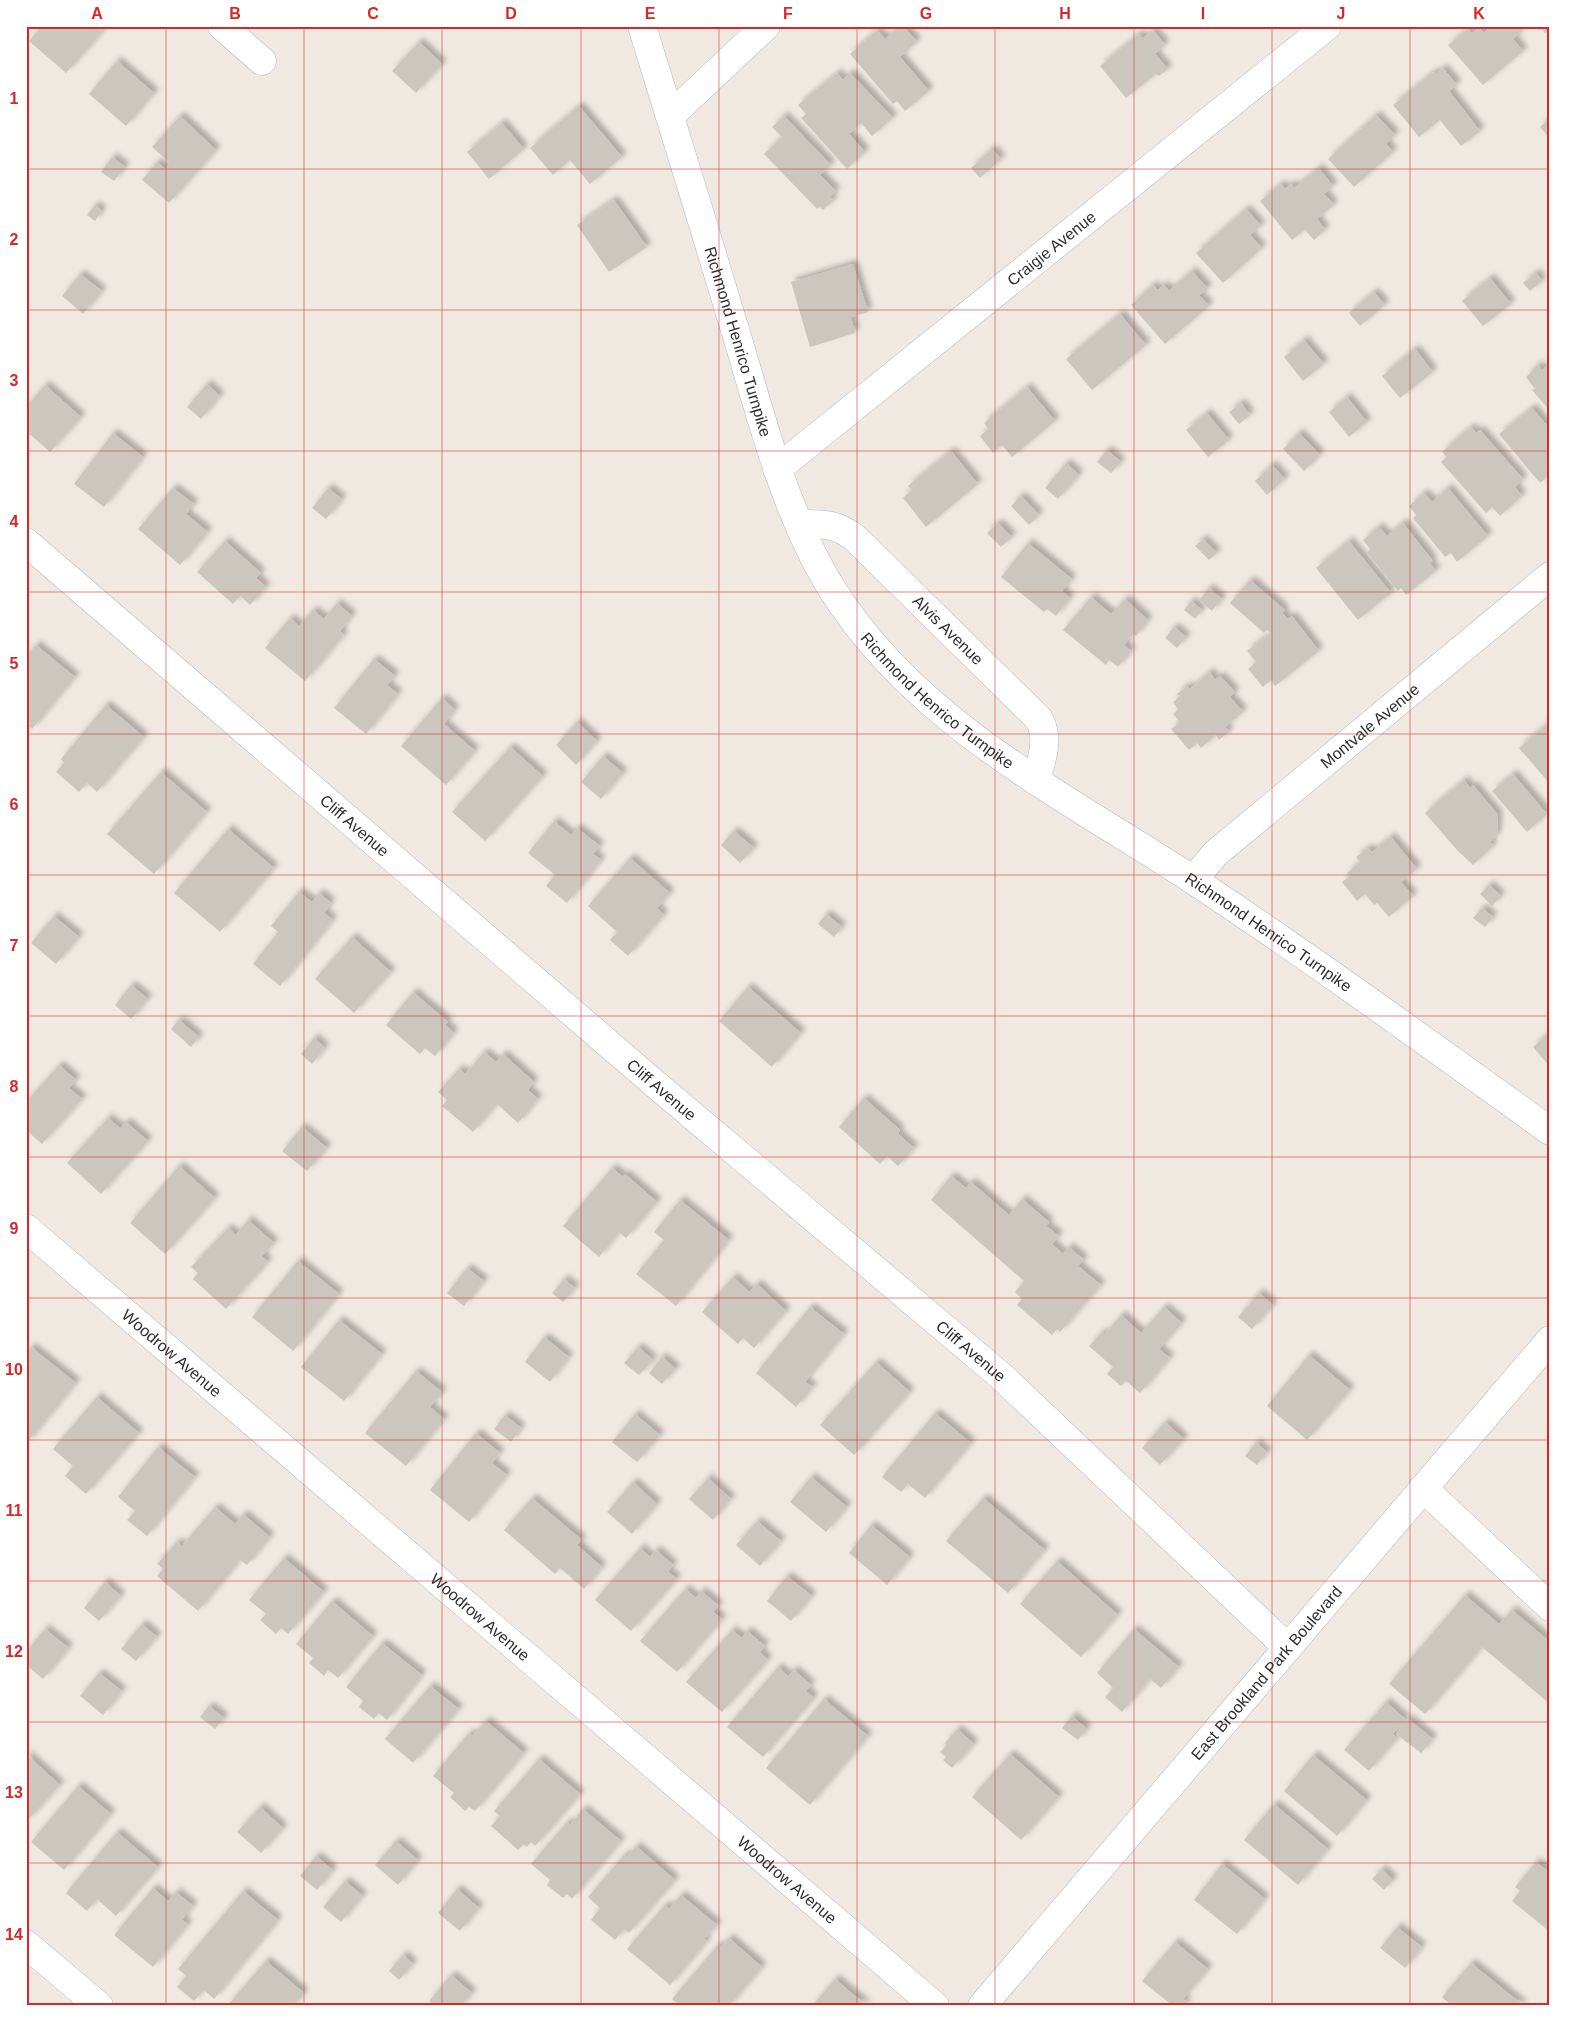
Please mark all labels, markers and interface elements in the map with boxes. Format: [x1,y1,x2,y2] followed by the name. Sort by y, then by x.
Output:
[91,5,103,22] text: A
[229,5,241,22] text: B
[367,5,379,22] text: C
[505,5,517,22] text: D
[645,5,656,22] text: E
[783,5,793,22] text: F
[920,5,932,22] text: G
[1059,5,1071,22] text: H
[1201,5,1205,22] text: I
[1337,5,1345,22] text: J
[1473,5,1485,22] text: K
[10,90,19,107] text: 1
[1004,208,1099,289] street label: Craigie Avenue
[10,231,19,248] text: 2
[701,245,774,439] street label: Richmond Henrico Turnpike
[10,372,19,389] text: 3
[10,513,19,530] text: 4
[909,592,987,668] street label: Alvis Avenue
[858,629,1017,772] street label: Richmond Henrico Turnpike
[10,655,19,672] text: 5
[1317,680,1423,772] street label: Montvale Avenue
[317,792,392,860] street label: Cliff Avenue
[10,796,19,813] text: 6
[1182,869,1355,995] street label: Richmond Henrico Turnpike
[10,937,19,954] text: 7
[624,1056,699,1124] street label: Cliff Avenue
[10,1078,19,1095] text: 8
[10,1220,19,1237] text: 9
[119,1306,225,1400] street label: Woodrow Avenue
[933,1317,1009,1385] street label: Cliff Avenue
[5,1361,23,1378] text: 10
[6,1502,23,1519] text: 11
[427,1570,533,1664] street label: Woodrow Avenue
[1188,1583,1345,1763] street label: East Brookland Park Boulevard
[5,1643,23,1660] text: 12
[5,1784,23,1801] text: 13
[734,1833,840,1927] street label: Woodrow Avenue
[5,1926,23,1943] text: 14

